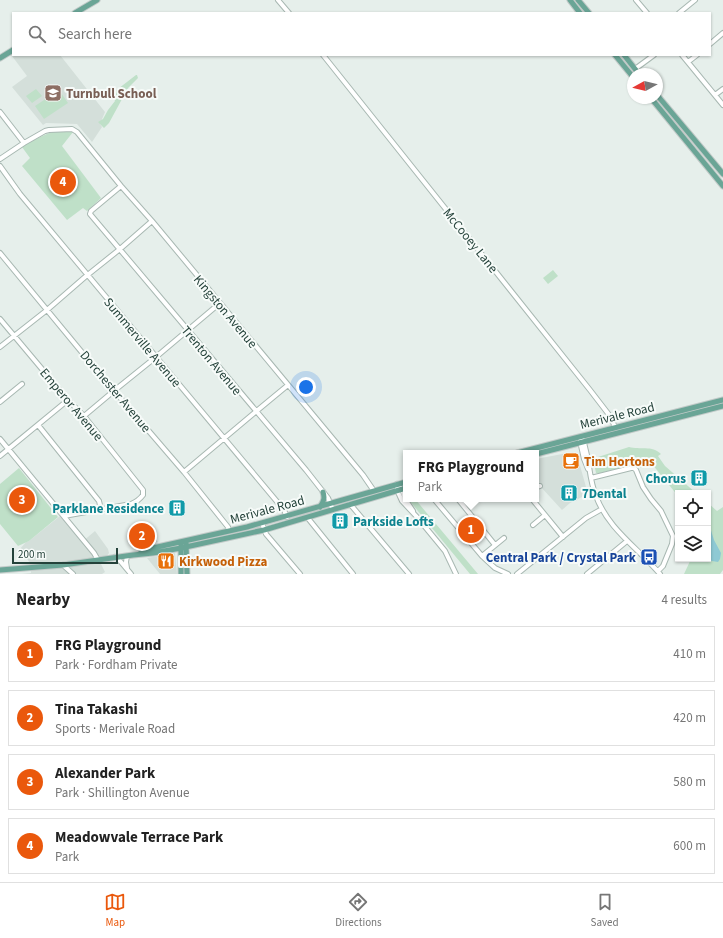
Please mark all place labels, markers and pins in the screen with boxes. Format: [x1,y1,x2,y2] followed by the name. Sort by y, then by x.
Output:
[43,83,63,103] school or university icon: Turnbull School
[66,85,157,103] place label: Turnbull School
[50,167,76,197] pin: 4
[561,451,581,471] cafe icon: Tim Hortons
[584,453,655,471] place label: Tim Hortons
[689,468,709,488] building icon: Chorus
[645,470,686,488] place label: Chorus
[559,483,579,503] building icon: 7Dental
[9,485,35,515] pin: 3
[582,485,627,503] place label: 7Dental
[167,498,187,518] building icon: Parklane Residence
[52,500,164,518] place label: Parklane Residence
[330,511,350,531] building icon: Parkside Lofts
[353,513,434,531] place label: Parkside Lofts
[458,515,484,545] pin: 1
[129,521,155,551] pin: 2
[639,547,659,567] bus stop icon: Central Park / Crystal Park
[486,549,637,567] place label: Central Park / Crystal Park
[156,551,176,571] restaurant icon: Kirkwood Pizza
[179,553,267,571] place label: Kirkwood Pizza

